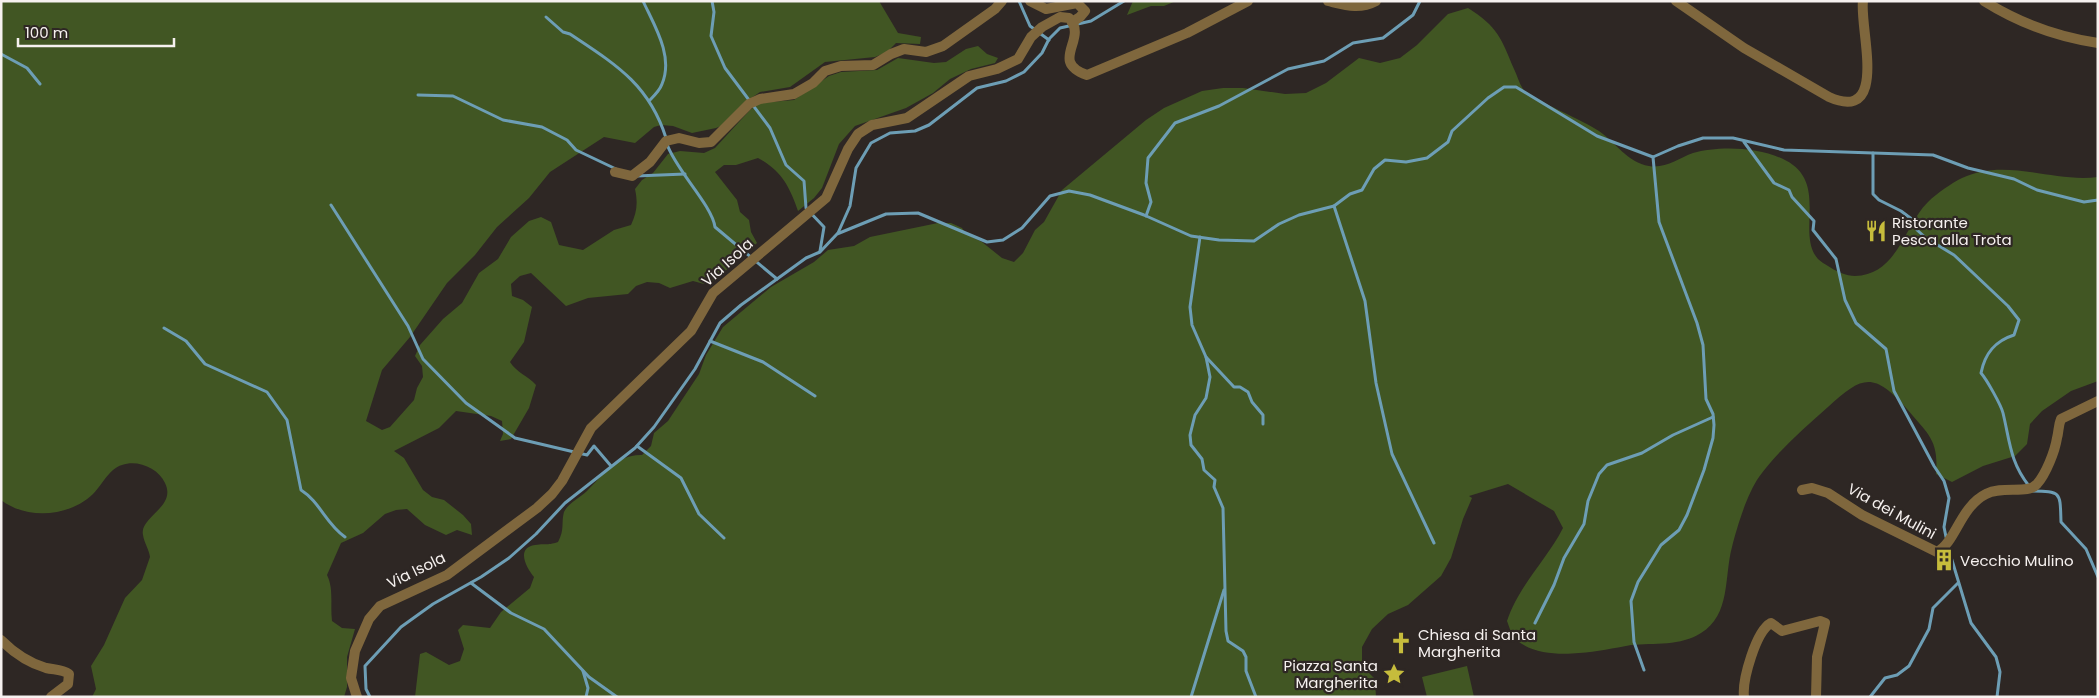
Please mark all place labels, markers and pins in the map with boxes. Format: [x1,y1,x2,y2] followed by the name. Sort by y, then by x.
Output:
[1892,212,2012,250] place label: Ristorante Pesca alla Trota
[1863,218,1889,244] restaurant icon: Ristorante Pesca alla Trota
[1931,547,1957,573] building icon: Vecchio Mulino
[1960,550,2074,571] place label: Vecchio Mulino
[1418,624,1536,662] place label: Chiesa di Santa Margherita
[1388,630,1414,656] church icon: Chiesa di Santa Margherita
[1284,655,1378,693] place label: Piazza Santa Margherita
[1381,661,1407,687] place icon: Piazza Santa Margherita

